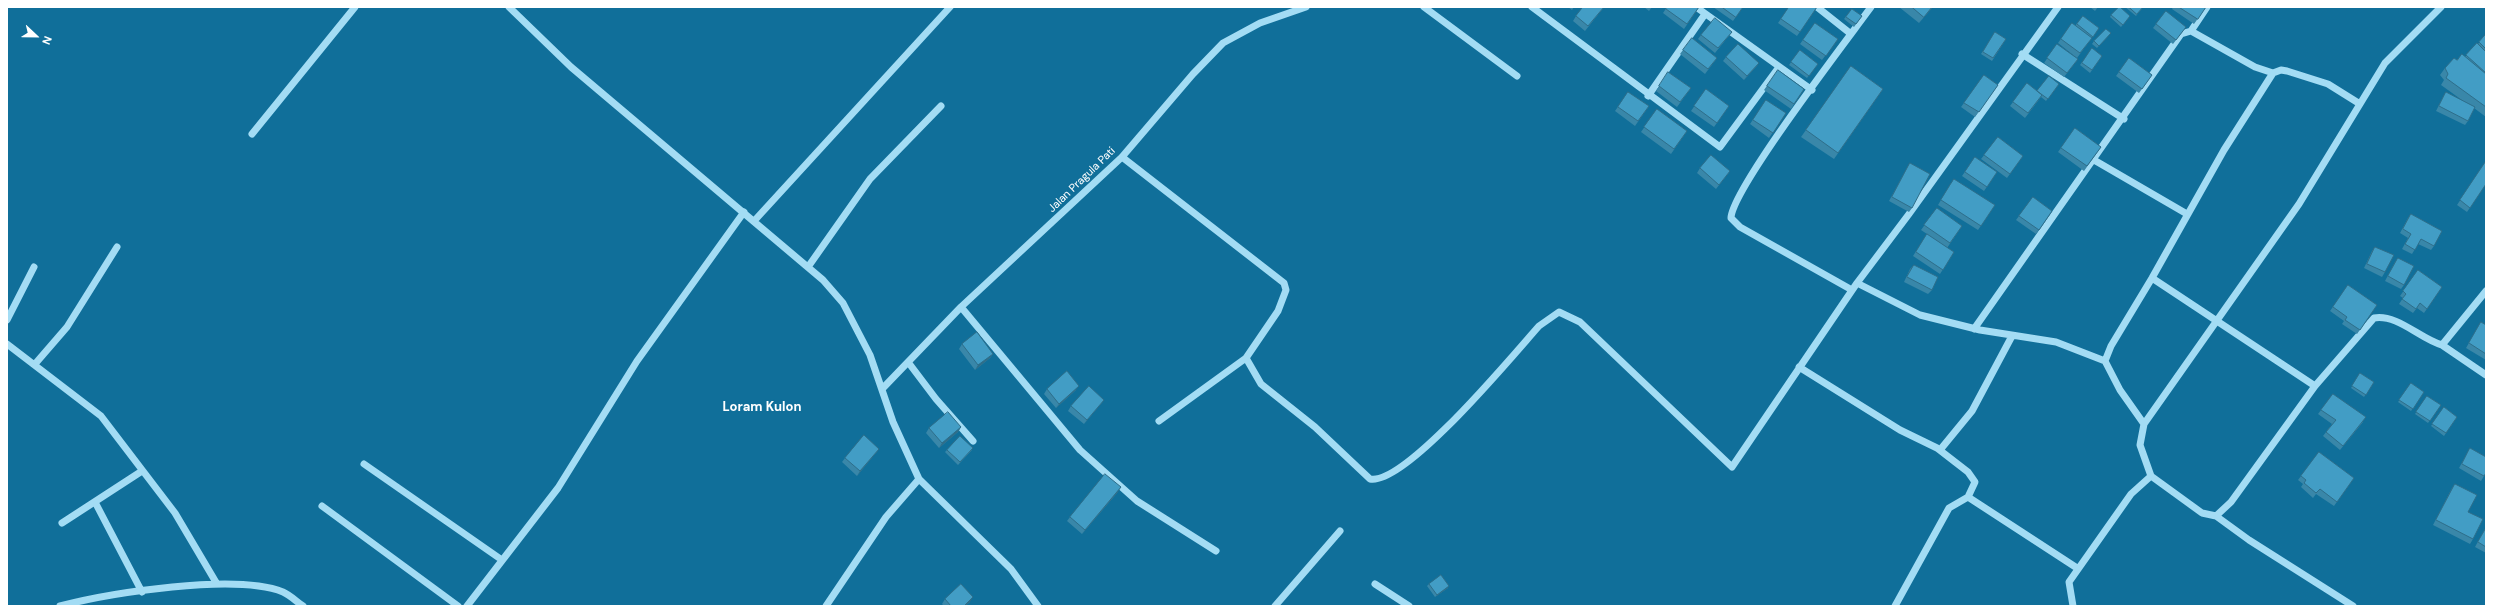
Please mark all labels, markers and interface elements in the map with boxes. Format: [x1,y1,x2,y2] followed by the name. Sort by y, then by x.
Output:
[16,16,56,56] north arrow
[39,34,55,47] text: N
[1046,145,1118,215] street label: Jalan Pragula Pati
[723,400,801,416] district label: Loram Kulon

